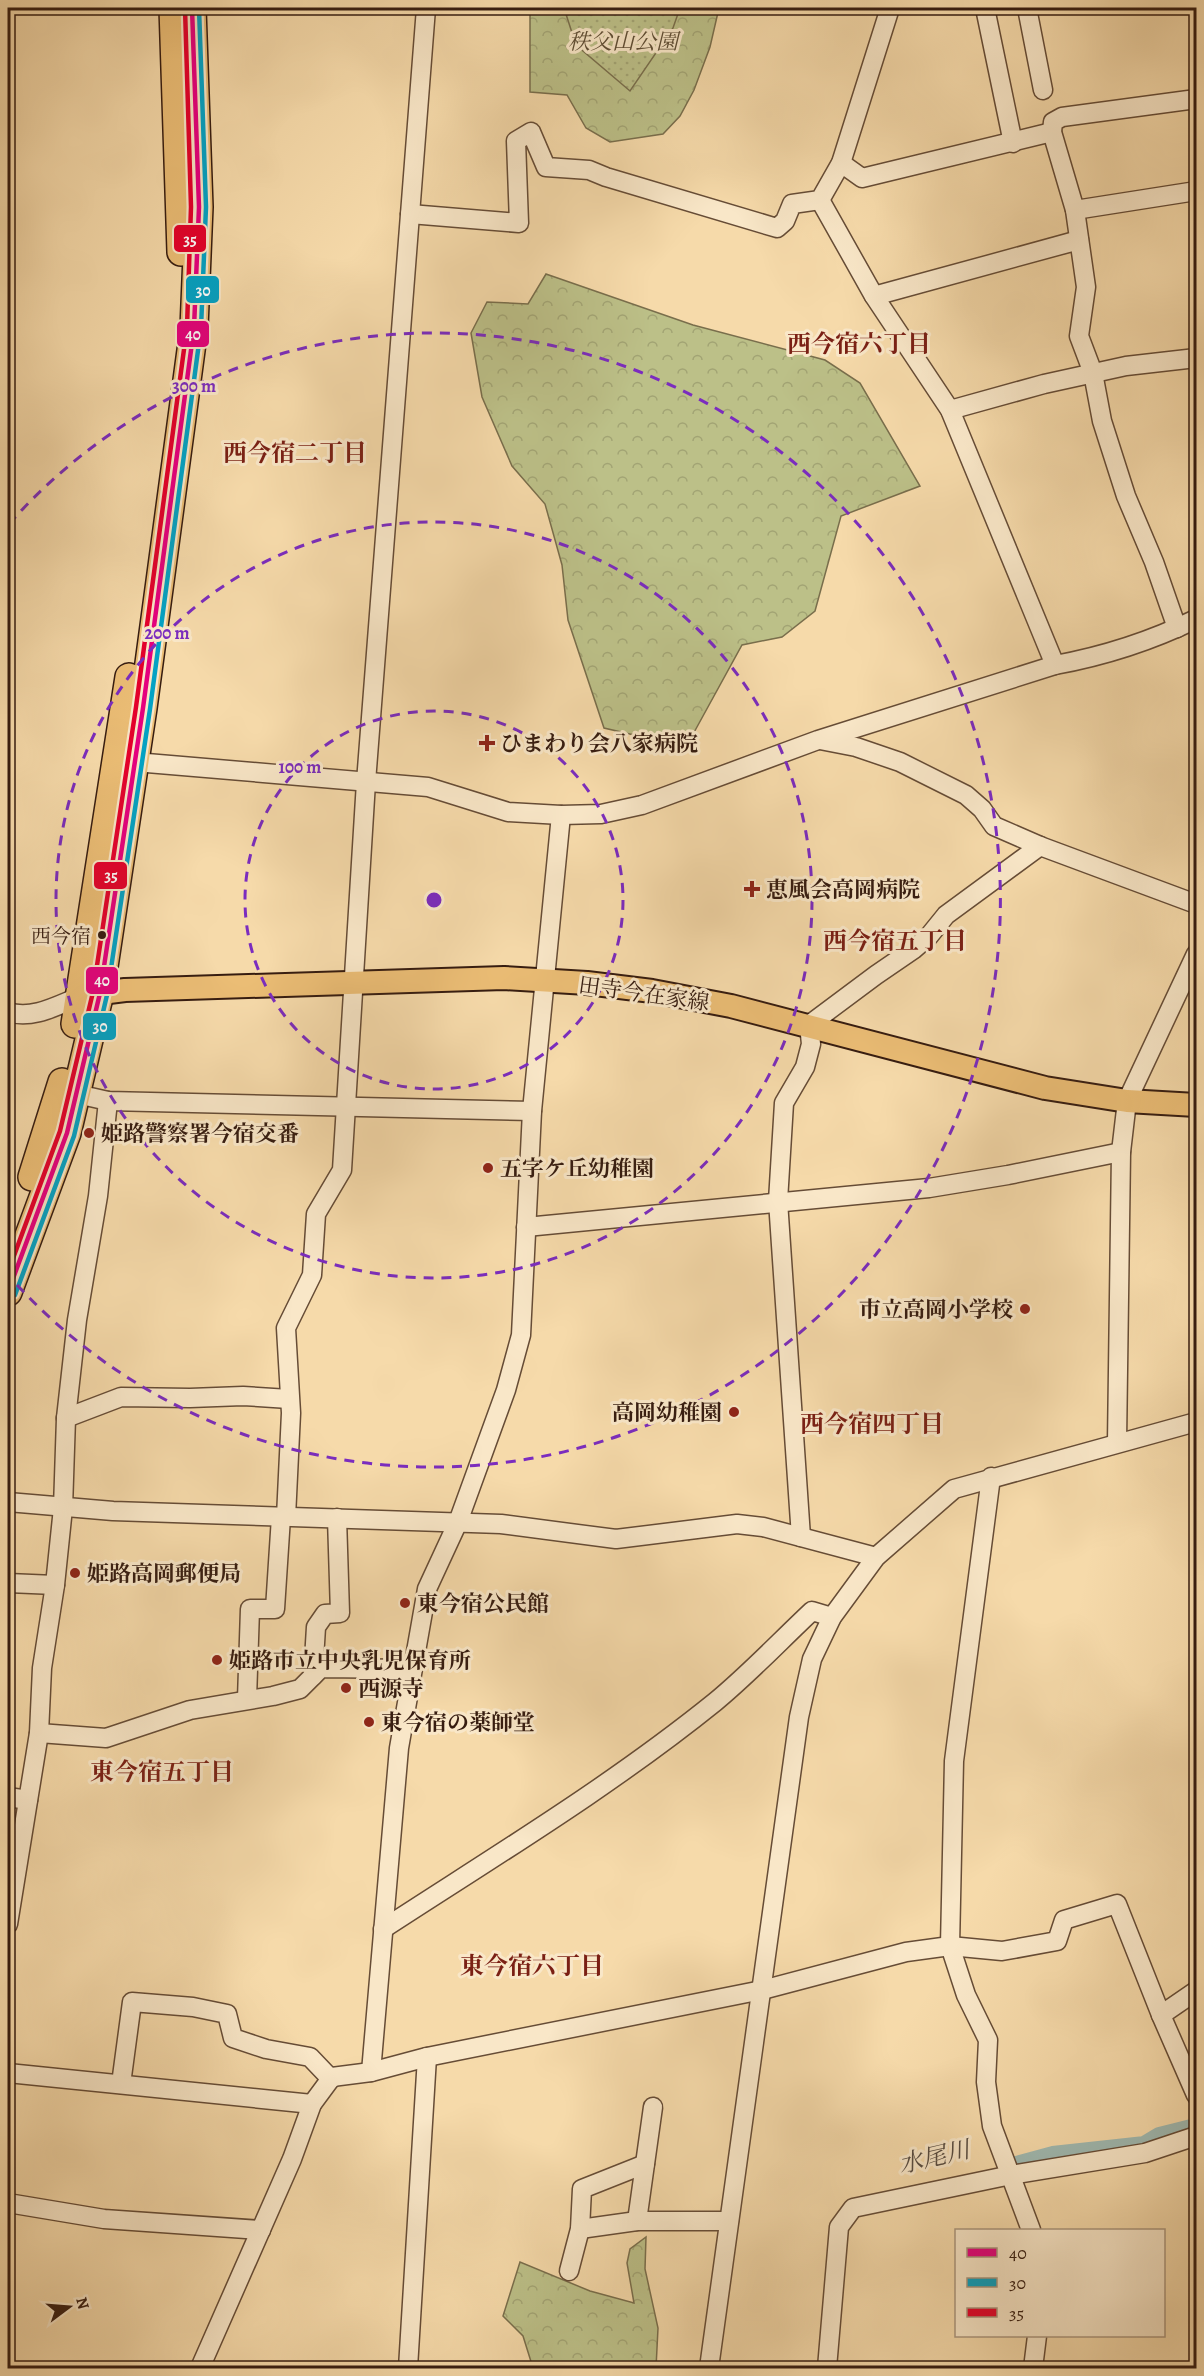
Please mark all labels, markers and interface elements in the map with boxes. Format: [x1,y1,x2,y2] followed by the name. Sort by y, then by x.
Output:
[568,27,681,57] park label: 秩父山公園
[173,224,207,253] line badge: 35
[183,229,197,251] text: 35
[185,275,220,304] line badge: 30
[196,280,210,302] text: 30
[176,320,210,348] line badge: 40
[185,324,201,346] text: 40
[787,328,931,360] district label: 西今宿六丁目
[172,374,216,398] text: 300 m
[223,437,367,469] district label: 西今宿二丁目
[144,621,190,645] text: 200 m
[500,729,698,759] place label: ひまわり会八家病院
[478,734,496,752] marker: ひまわり会八家病院
[279,755,321,779] text: 100 m
[93,861,128,890] line badge: 35
[104,865,118,887] text: 35
[766,875,920,905] place label: 恵風会高岡病院
[743,880,761,898] marker: 恵風会高岡病院
[424,890,444,910] centre of rings
[31,923,91,950] place label: 西今宿
[823,925,967,957] district label: 西今宿五丁目
[96,929,108,941] marker: 西今宿
[85,966,119,995] line badge: 40
[94,970,110,992] text: 40
[576,970,711,1018] street label: 田寺今在家線
[82,1012,117,1041] line badge: 30
[93,1016,107,1038] text: 30
[101,1119,299,1149] place label: 姫路警察署今宿交番
[82,1126,96,1140] marker: 姫路警察署今宿交番
[500,1154,654,1184] place label: 五字ケ丘幼稚園
[481,1161,495,1175] marker: 五字ケ丘幼稚園
[859,1295,1013,1325] place label: 市立高岡小学校
[1018,1302,1032,1316] marker: 市立高岡小学校
[612,1398,722,1428] place label: 高岡幼稚園
[727,1405,741,1419] marker: 高岡幼稚園
[800,1408,944,1440] district label: 西今宿四丁目
[87,1559,241,1589] place label: 姫路高岡郵便局
[68,1566,82,1580] marker: 姫路高岡郵便局
[417,1589,549,1619] place label: 東今宿公民館
[398,1596,412,1610] marker: 東今宿公民館
[229,1646,471,1676] place label: 姫路市立中央乳児保育所
[210,1653,224,1667] marker: 姫路市立中央乳児保育所
[358,1674,424,1704] place label: 西源寺
[339,1681,353,1695] marker: 西源寺
[381,1708,535,1738] place label: 東今宿の薬師堂
[362,1715,376,1729] marker: 東今宿の薬師堂
[90,1756,234,1788] district label: 東今宿五丁目
[460,1950,604,1982] district label: 東今宿六丁目
[895,2133,976,2181] water label: 水尾川
[955,2229,1165,2337] legend
[1009,2241,1027,2265] text: 40
[1009,2271,1026,2295] text: 30
[39,2277,99,2337] north arrow
[70,2295,95,2312] text: N
[1009,2301,1024,2325] text: 35

